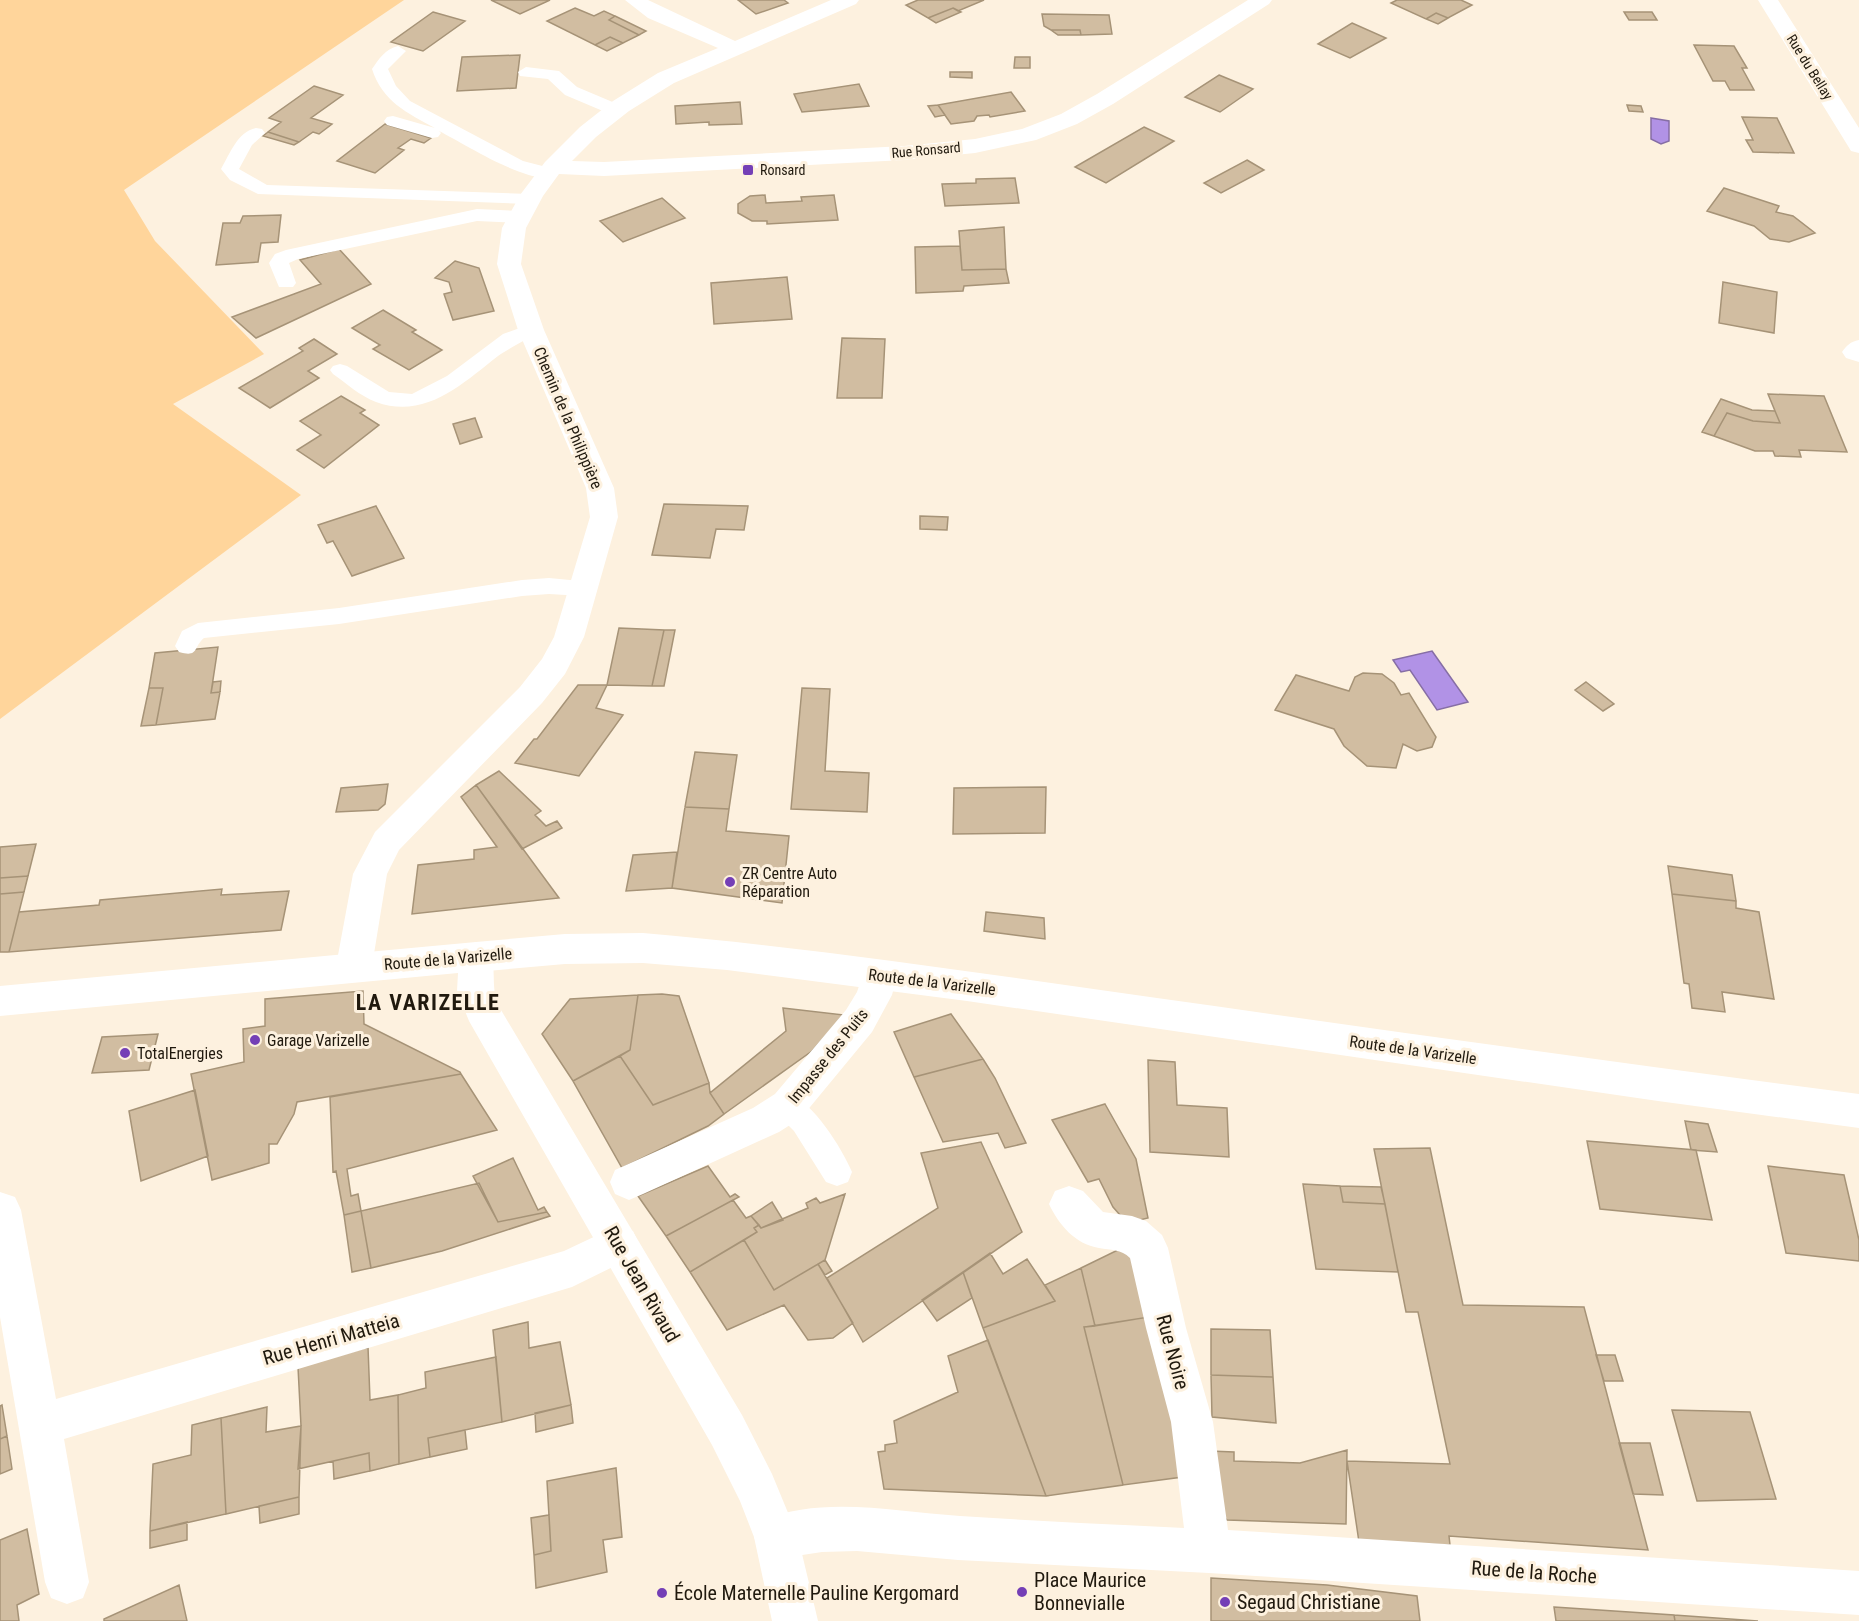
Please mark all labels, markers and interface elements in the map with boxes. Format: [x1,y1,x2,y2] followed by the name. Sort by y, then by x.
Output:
[1784,31,1836,103] street label: Rue du Bellay
[891,139,961,161] street label: Rue Ronsard
[760,162,805,178] place label: Ronsard
[741,163,755,177] marker: Ronsard
[529,344,607,492] street label: Chemin de la Philippière
[742,864,837,901] place label: ZR Centre Auto Réparation
[723,875,737,889] marker: ZR Centre Auto Réparation
[383,944,513,974] street label: Route de la Varizelle
[867,965,997,999] street label: Route de la Varizelle
[356,990,500,1015] district label: LA VARIZELLE
[784,1005,872,1107] street label: Impasse des Puits
[267,1031,369,1050] place label: Garage Varizelle
[1348,1032,1478,1068] street label: Route de la Varizelle
[248,1033,262,1047] marker: Garage Varizelle
[137,1044,223,1063] place label: TotalEnergies
[118,1046,132,1060] marker: TotalEnergies
[599,1222,685,1346] street label: Rue Jean Rivaud
[260,1308,402,1370] street label: Rue Henri Matteia
[1152,1312,1194,1392] street label: Rue Noire
[1470,1556,1598,1588] street label: Rue de la Roche
[1034,1568,1146,1615] place label: Place Maurice Bonnevialle
[674,1581,959,1605] place label: École Maternelle Pauline Kergomard
[1015,1585,1029,1599] marker: Place Maurice Bonnevialle
[655,1586,669,1600] marker: École Maternelle Pauline Kergomard
[1237,1590,1380,1614] place label: Segaud Christiane
[1218,1595,1232,1609] marker: Segaud Christiane

